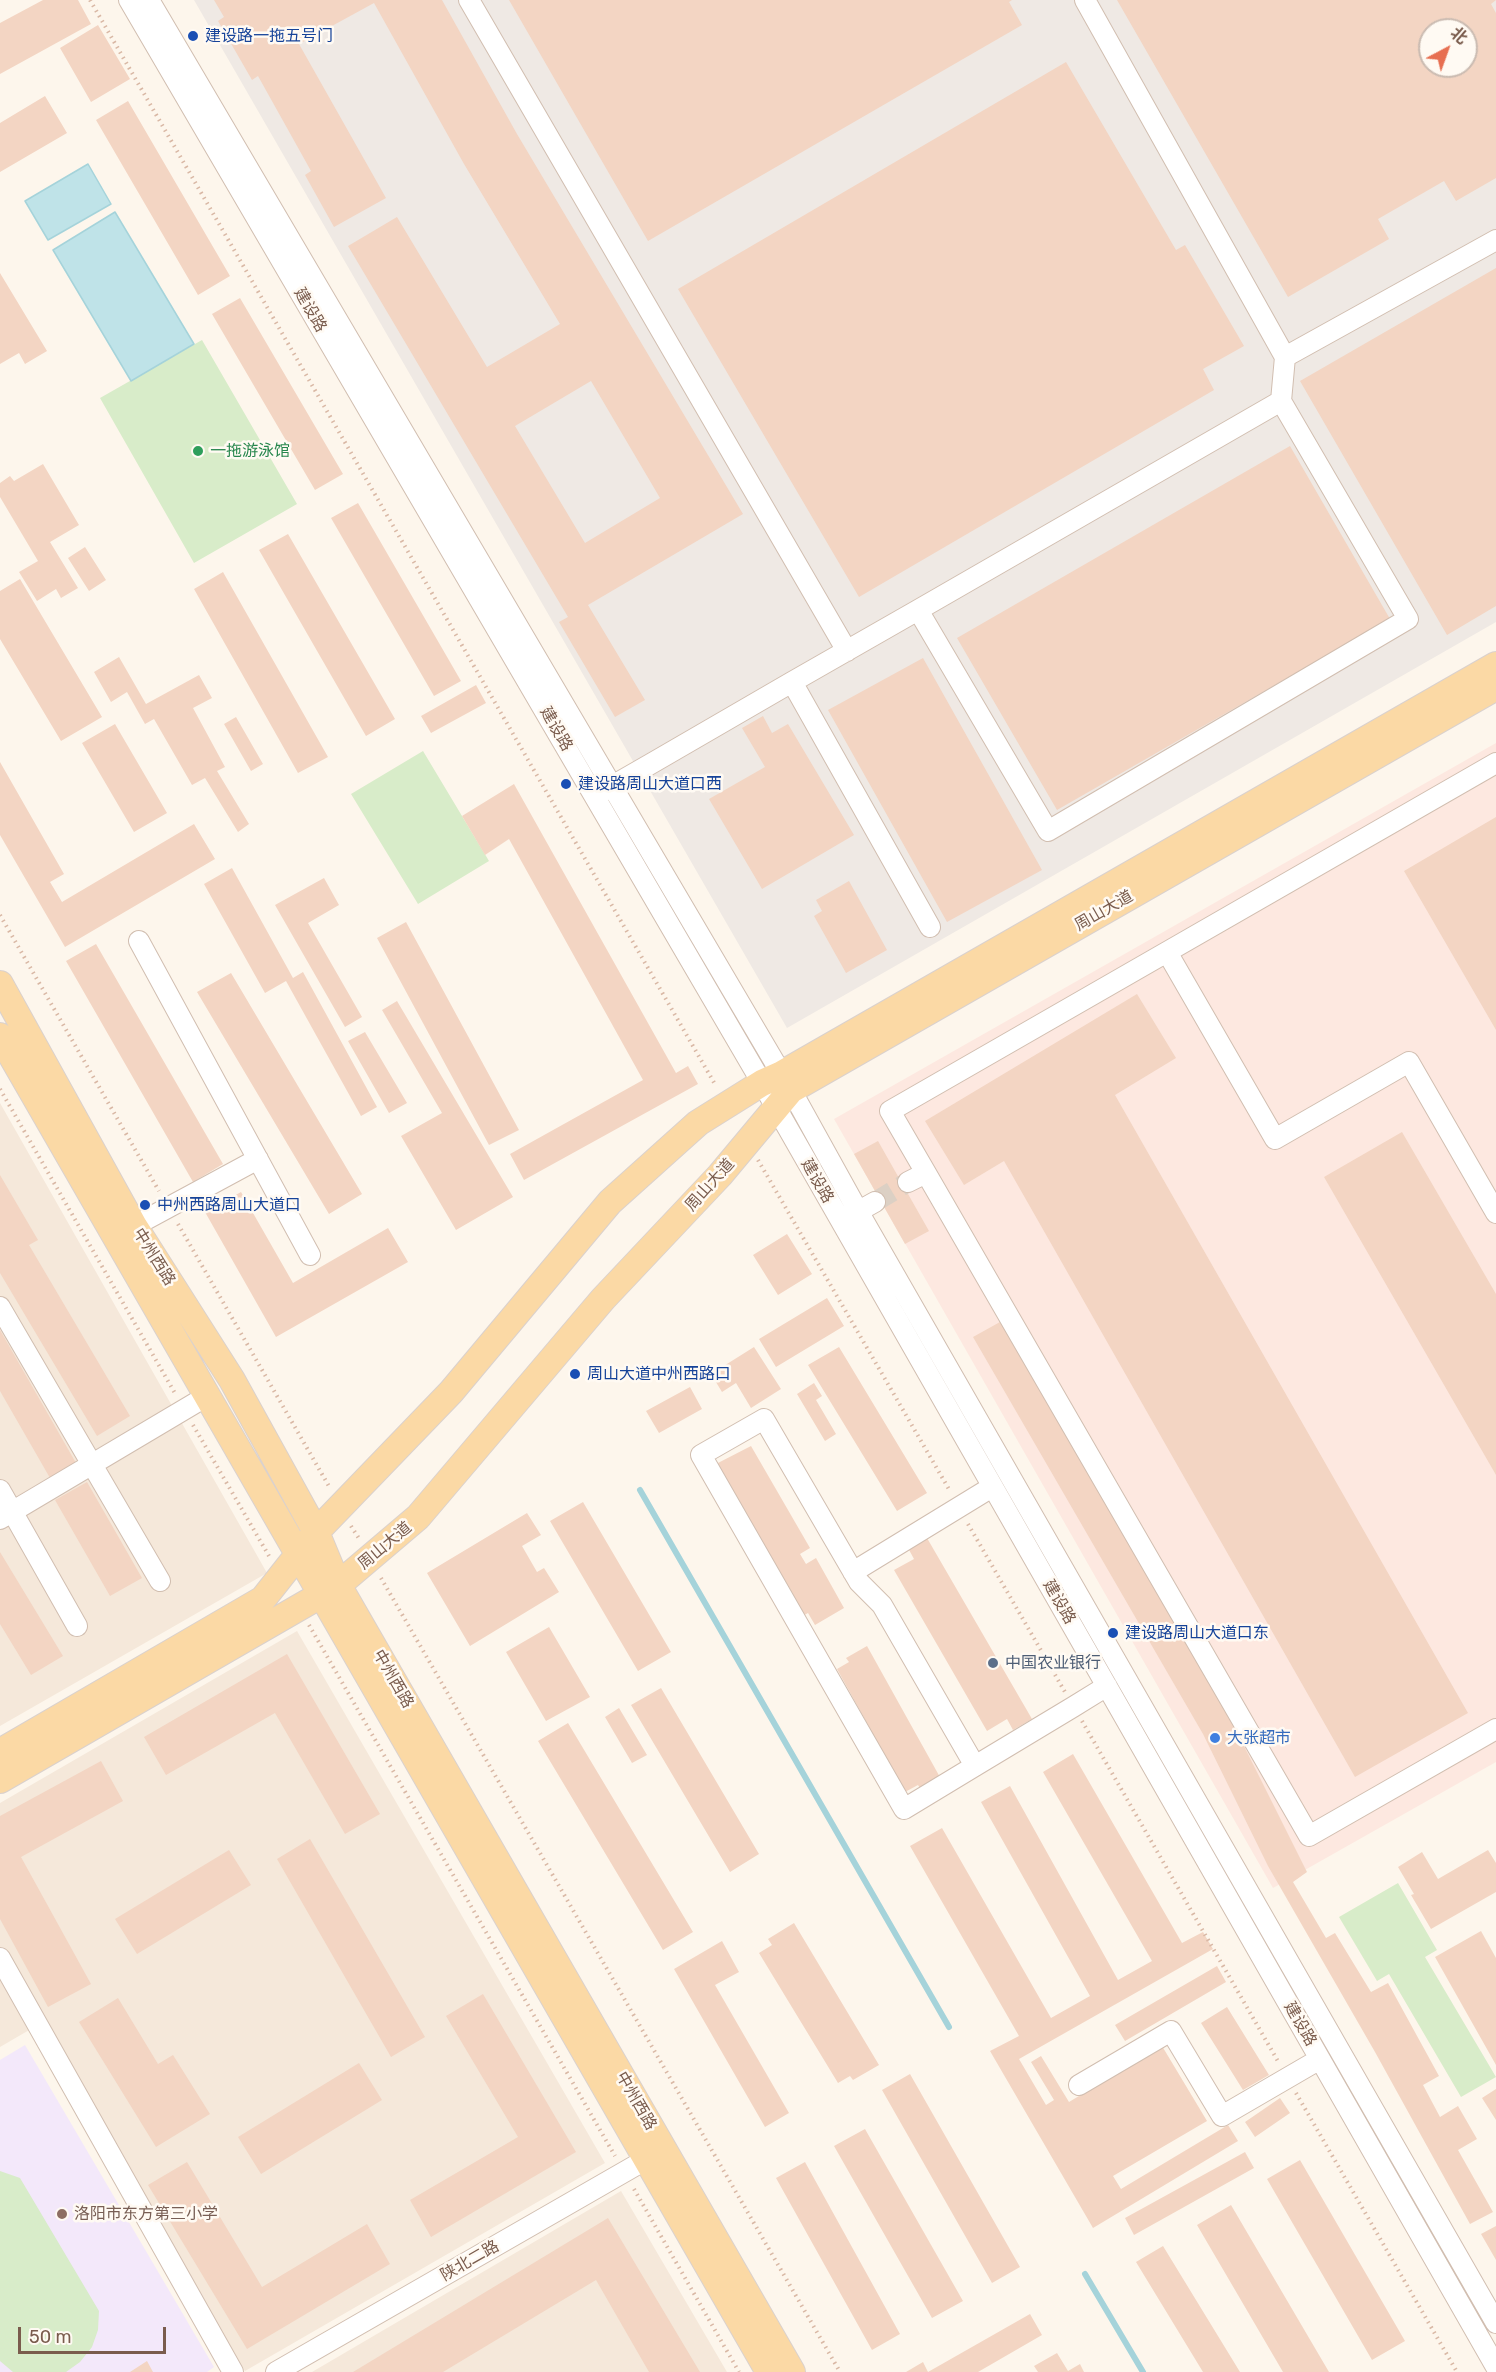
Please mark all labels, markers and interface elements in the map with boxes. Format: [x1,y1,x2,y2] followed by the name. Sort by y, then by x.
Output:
[1418,18,1478,78] north arrow
[1447,23,1471,48] text: 北
[205,26,333,46] place label: 建设路一拖五号门
[186,29,200,43] marker: 建设路一拖五号门
[290,284,330,336] street label: 建设路
[210,441,290,461] place label: 一拖游泳馆
[191,444,205,458] marker: 一拖游泳馆
[536,703,576,755] street label: 建设路
[578,774,722,794] place label: 建设路周山大道口西
[559,777,573,791] marker: 建设路周山大道口西
[1071,887,1137,935] street label: 周山大道
[681,1155,739,1215] street label: 周山大道
[797,1155,837,1207] street label: 建设路
[157,1195,301,1215] place label: 中州西路周山大道口
[138,1198,152,1212] marker: 中州西路周山大道口
[129,1225,179,1289] street label: 中州西路
[587,1364,731,1384] place label: 周山大道中州西路口
[568,1367,582,1381] marker: 周山大道中州西路口
[354,1518,416,1574] street label: 周山大道
[1039,1576,1079,1628] street label: 建设路
[1125,1623,1269,1643] place label: 建设路周山大道口东
[1106,1626,1120,1640] marker: 建设路周山大道口东
[369,1646,417,1712] street label: 中州西路
[1005,1653,1101,1673] place label: 中国农业银行
[986,1656,1000,1670] marker: 中国农业银行
[1227,1728,1291,1748] place label: 大张超市
[1208,1731,1222,1745] marker: 大张超市
[1280,1998,1320,2050] street label: 建设路
[612,2068,660,2134] street label: 中州西路
[74,2204,218,2224] place label: 洛阳市东方第三小学
[55,2207,69,2221] marker: 洛阳市东方第三小学
[437,2237,503,2285] street label: 陕北二路
[21,2315,170,2353] scale bar
[29,2326,72,2348] text: 50 m

